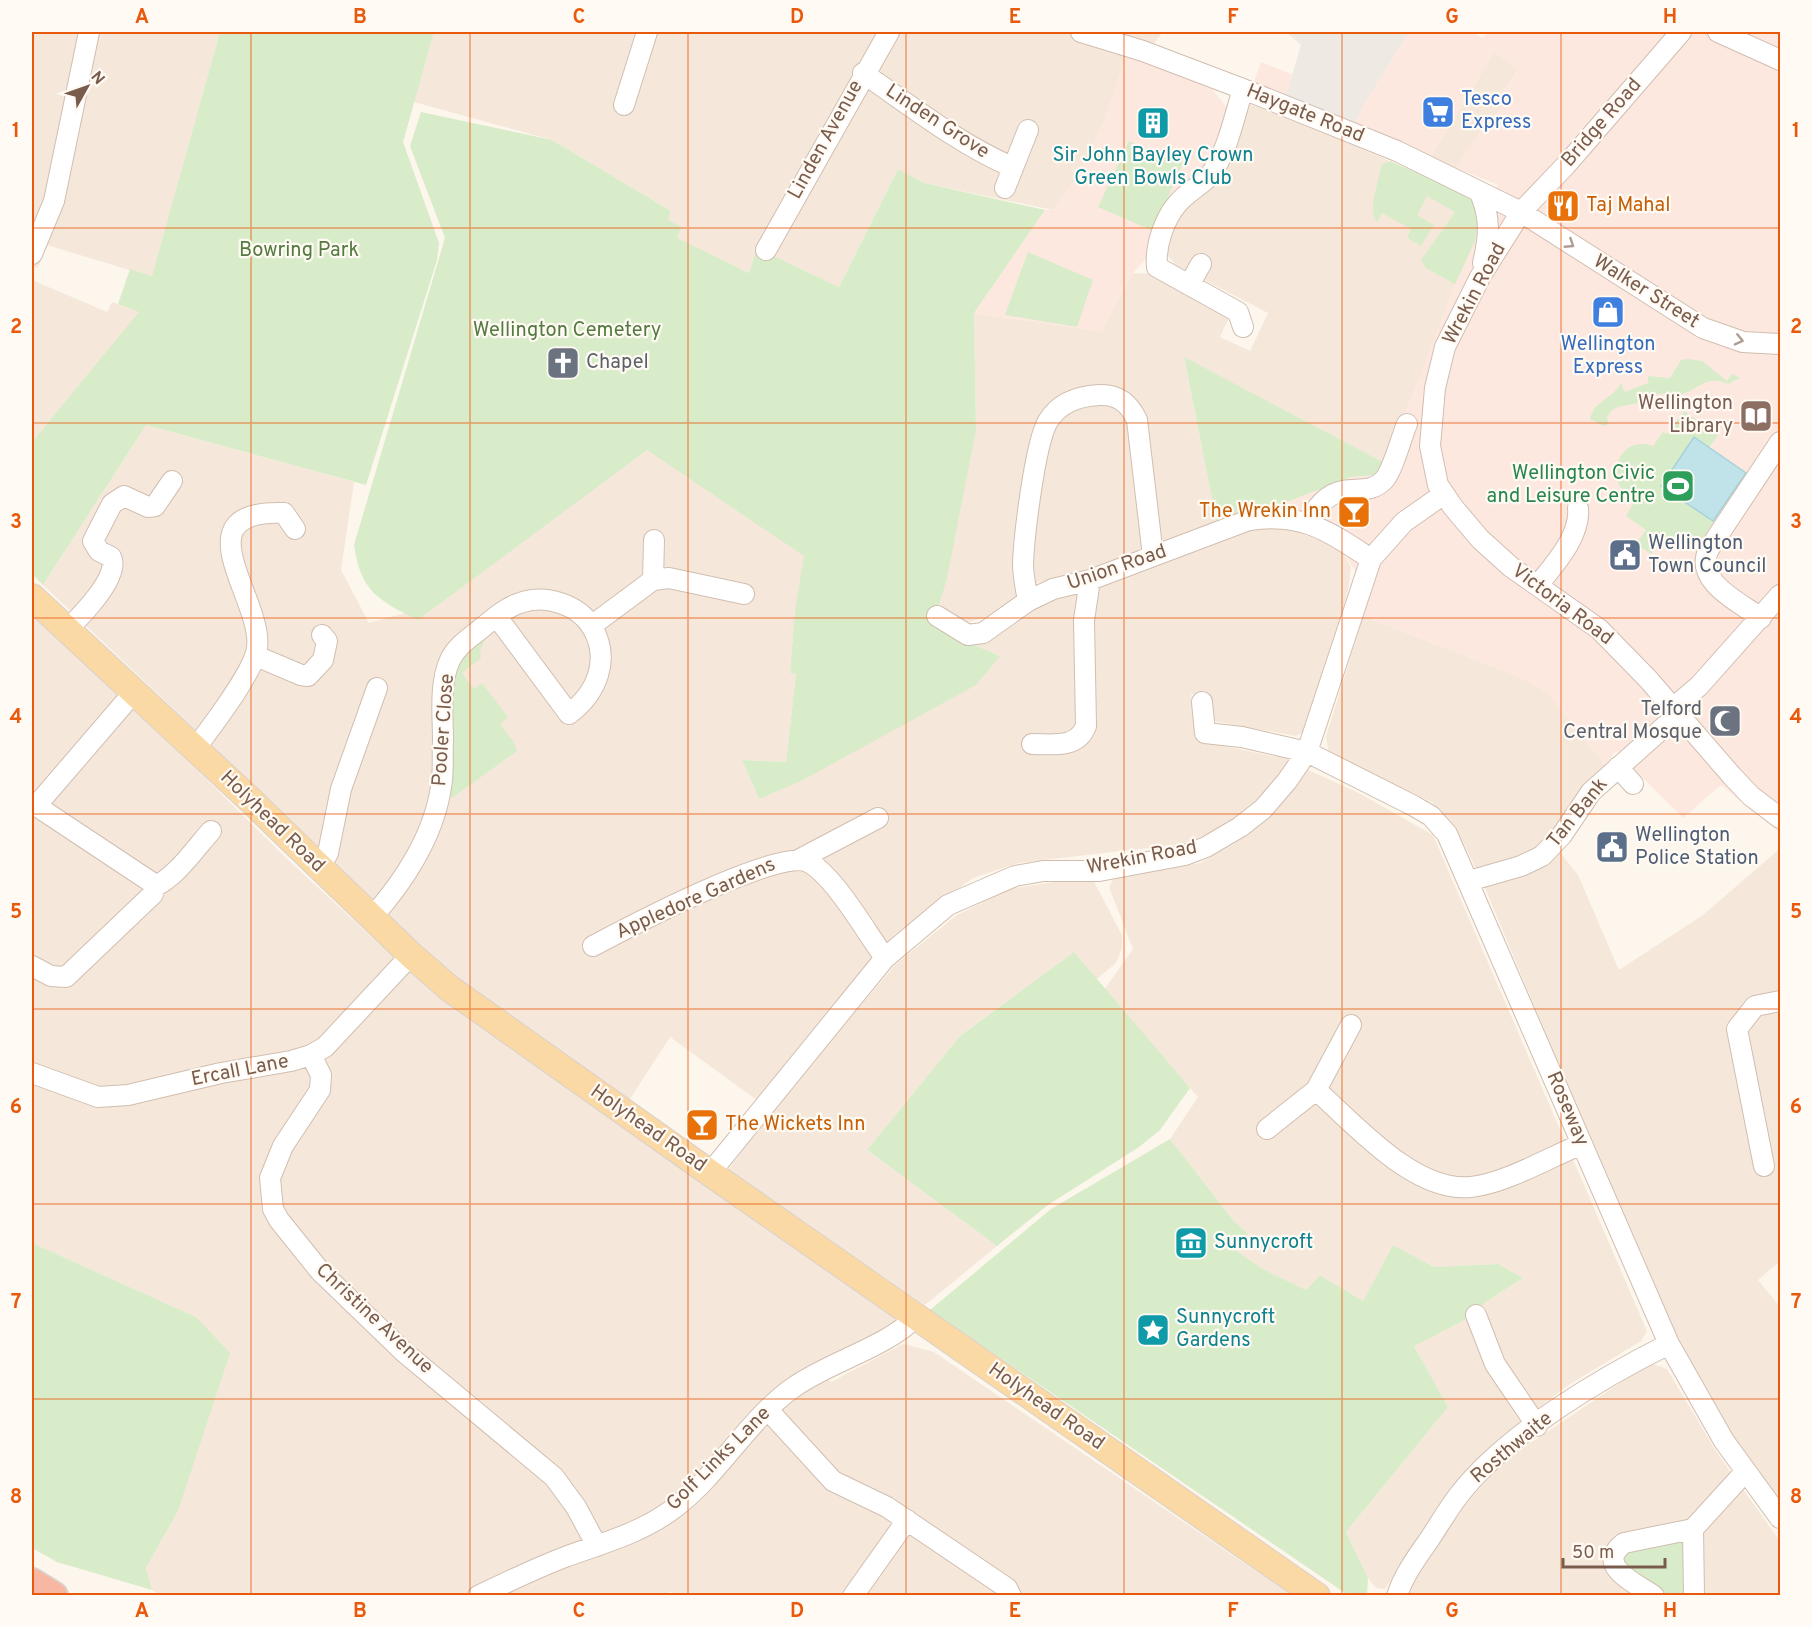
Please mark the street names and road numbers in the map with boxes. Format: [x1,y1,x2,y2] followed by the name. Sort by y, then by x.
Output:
[1556,73,1648,173] street label: Bridge Road
[783,76,869,204] street label: Linden Avenue
[880,79,994,165] street label: Linden Grove
[1242,79,1368,149] street label: Haygate Road
[1437,239,1513,349] street label: Wrekin Road
[1588,249,1704,335] street label: Walker Street
[1064,539,1170,597] street label: Union Road
[1506,558,1618,652] street label: Victoria Road
[427,673,461,787] street label: Pooler Close
[214,765,330,879] street label: Holyhead Road
[1542,773,1614,853] street label: Tan Bank
[1085,835,1199,881] street label: Wrekin Road
[612,852,780,946] street label: Appledore Gardens
[189,1049,291,1093] street label: Ercall Lane
[1540,1068,1594,1150] street label: Roseway
[585,1079,711,1179] street label: Holyhead Road
[310,1258,438,1380] street label: Christine Avenue
[983,1357,1109,1457] street label: Holyhead Road
[661,1401,777,1517] street label: Golf Links Lane
[1466,1406,1558,1490] street label: Rosthwaite

